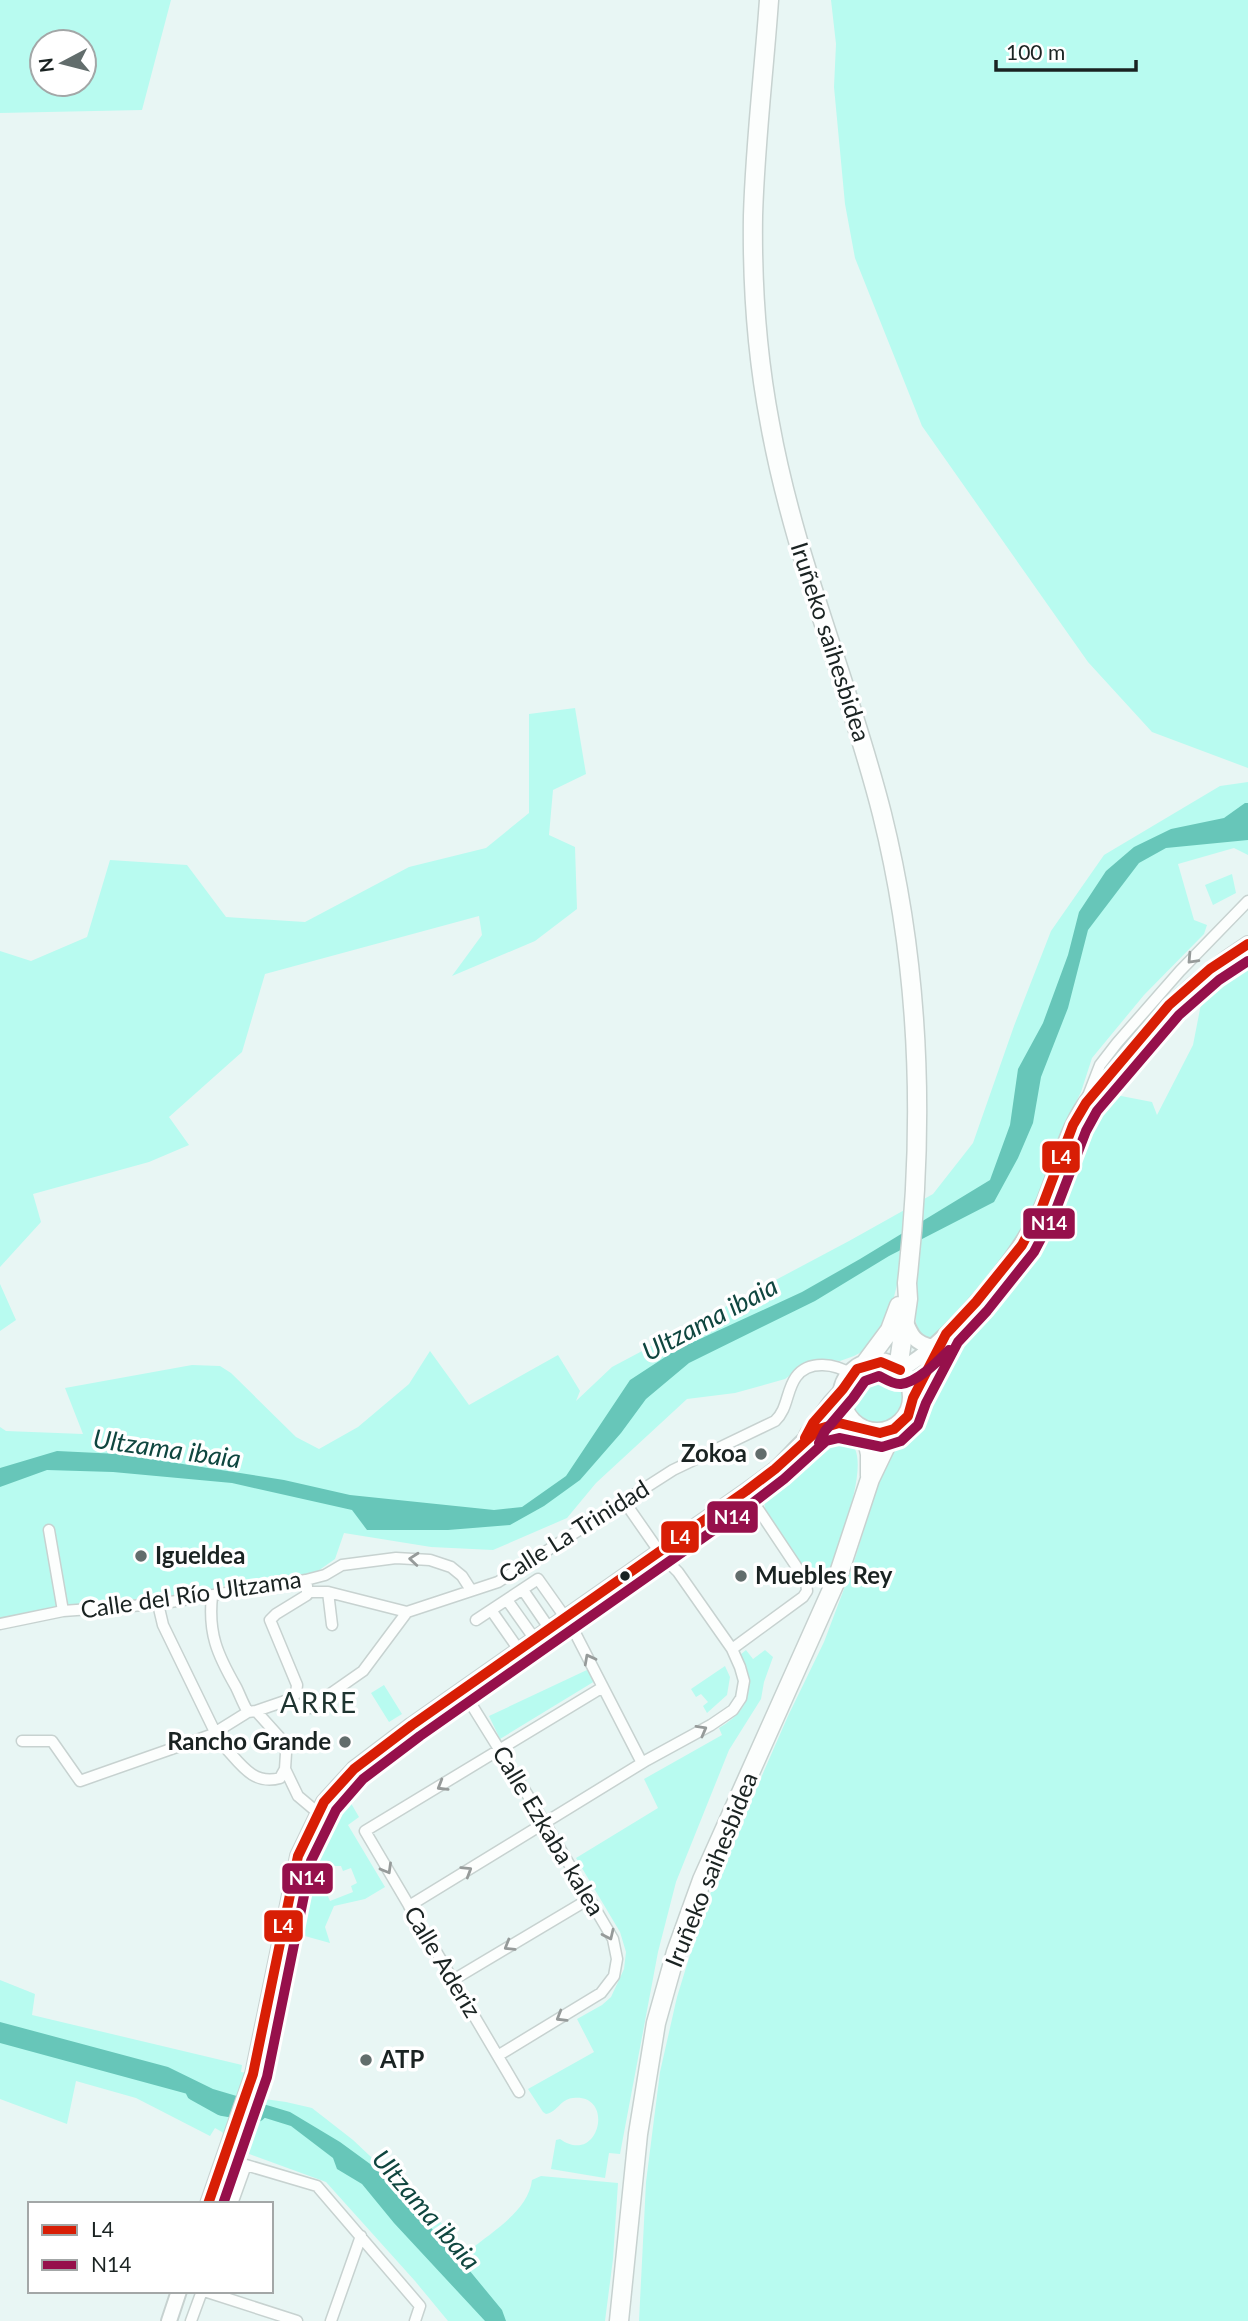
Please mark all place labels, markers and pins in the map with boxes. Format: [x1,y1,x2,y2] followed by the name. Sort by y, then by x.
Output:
[681,1438,747,1467] place label: Zokoa
[753,1446,769,1462] marker: Zokoa
[155,1540,245,1569] place label: Igueldea
[133,1548,149,1564] marker: Igueldea
[755,1560,893,1589] place label: Muebles Rey
[733,1568,749,1584] marker: Muebles Rey
[618,1569,632,1583] unlabelled marker
[167,1726,331,1755] place label: Rancho Grande
[337,1734,353,1750] marker: Rancho Grande
[379,2044,424,2073] place label: ATP
[358,2052,374,2068] marker: ATP

